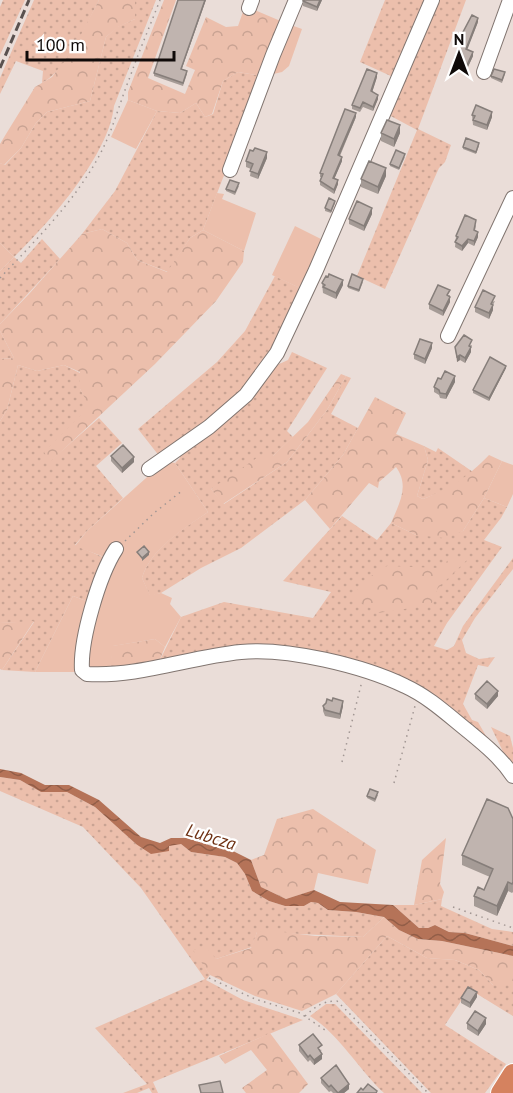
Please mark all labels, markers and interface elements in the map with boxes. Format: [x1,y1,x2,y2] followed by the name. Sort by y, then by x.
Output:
[27,24,174,62] scale bar
[429,24,489,84] north arrow
[454,29,464,49] text: N
[36,33,85,56] text: 100 m
[183,818,239,855] water label: Lubcza

